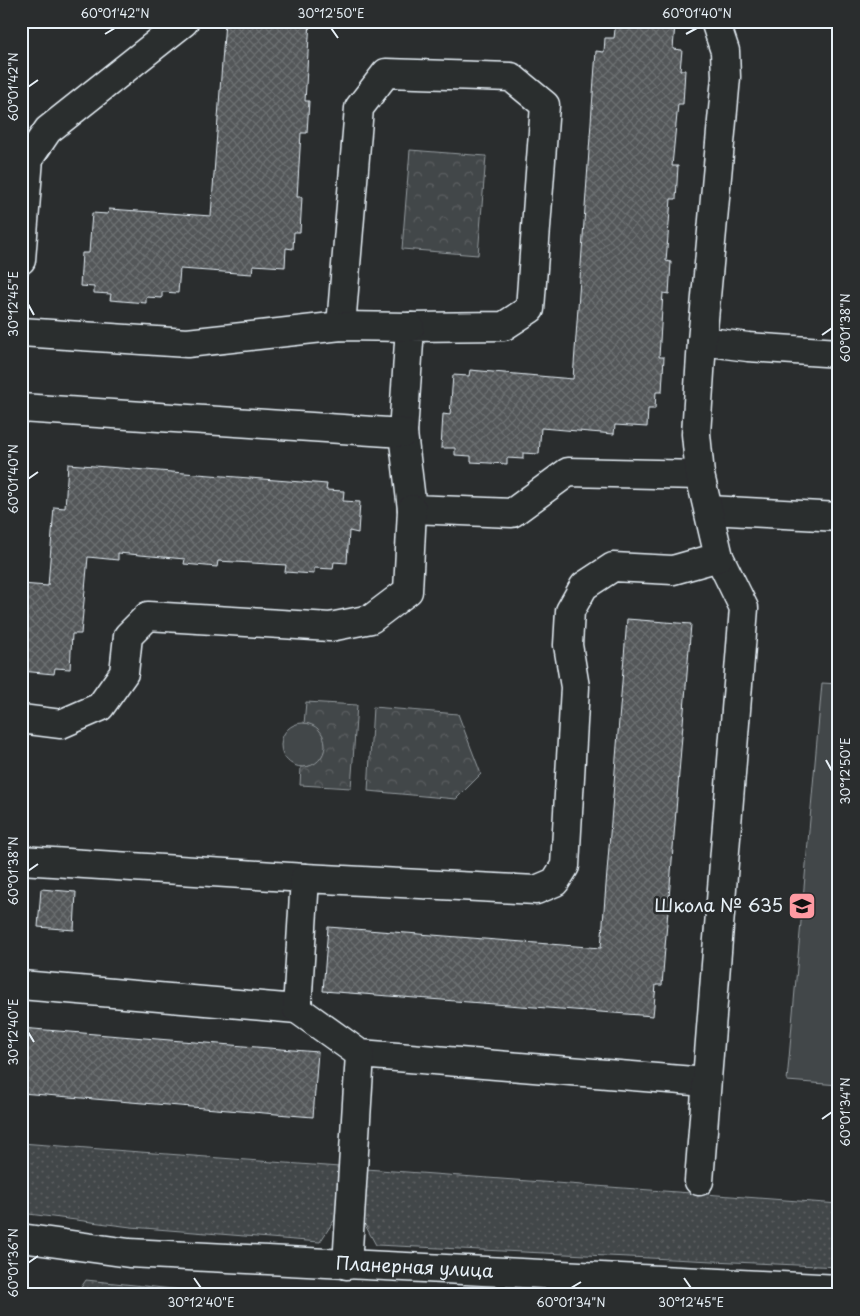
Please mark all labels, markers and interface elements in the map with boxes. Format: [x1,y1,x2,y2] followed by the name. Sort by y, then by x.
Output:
[80,4,150,22] text: 60°01'42"N
[298,4,364,22] text: 30°12'50"E
[662,4,732,22] text: 60°01'40"N
[4,52,22,122] text: 60°01'42"N
[4,271,22,337] text: 30°12'45"E
[836,293,854,363] text: 60°01'38"N
[4,444,22,514] text: 60°01'40"N
[836,738,854,804] text: 30°12'50"E
[4,836,22,906] text: 60°01'38"N
[654,891,783,918] place label: Школа № 635
[787,891,817,921] school or university icon: Школа № 635
[4,998,22,1066] text: 30°12'40"E
[836,1077,854,1147] text: 60°01'34"N
[4,1228,22,1298] text: 60°01'36"N
[335,1249,495,1283] street label: Планерная улица
[167,1293,235,1311] text: 30°12'40"E
[536,1293,606,1311] text: 60°01'34"N
[658,1293,724,1311] text: 30°12'45"E

